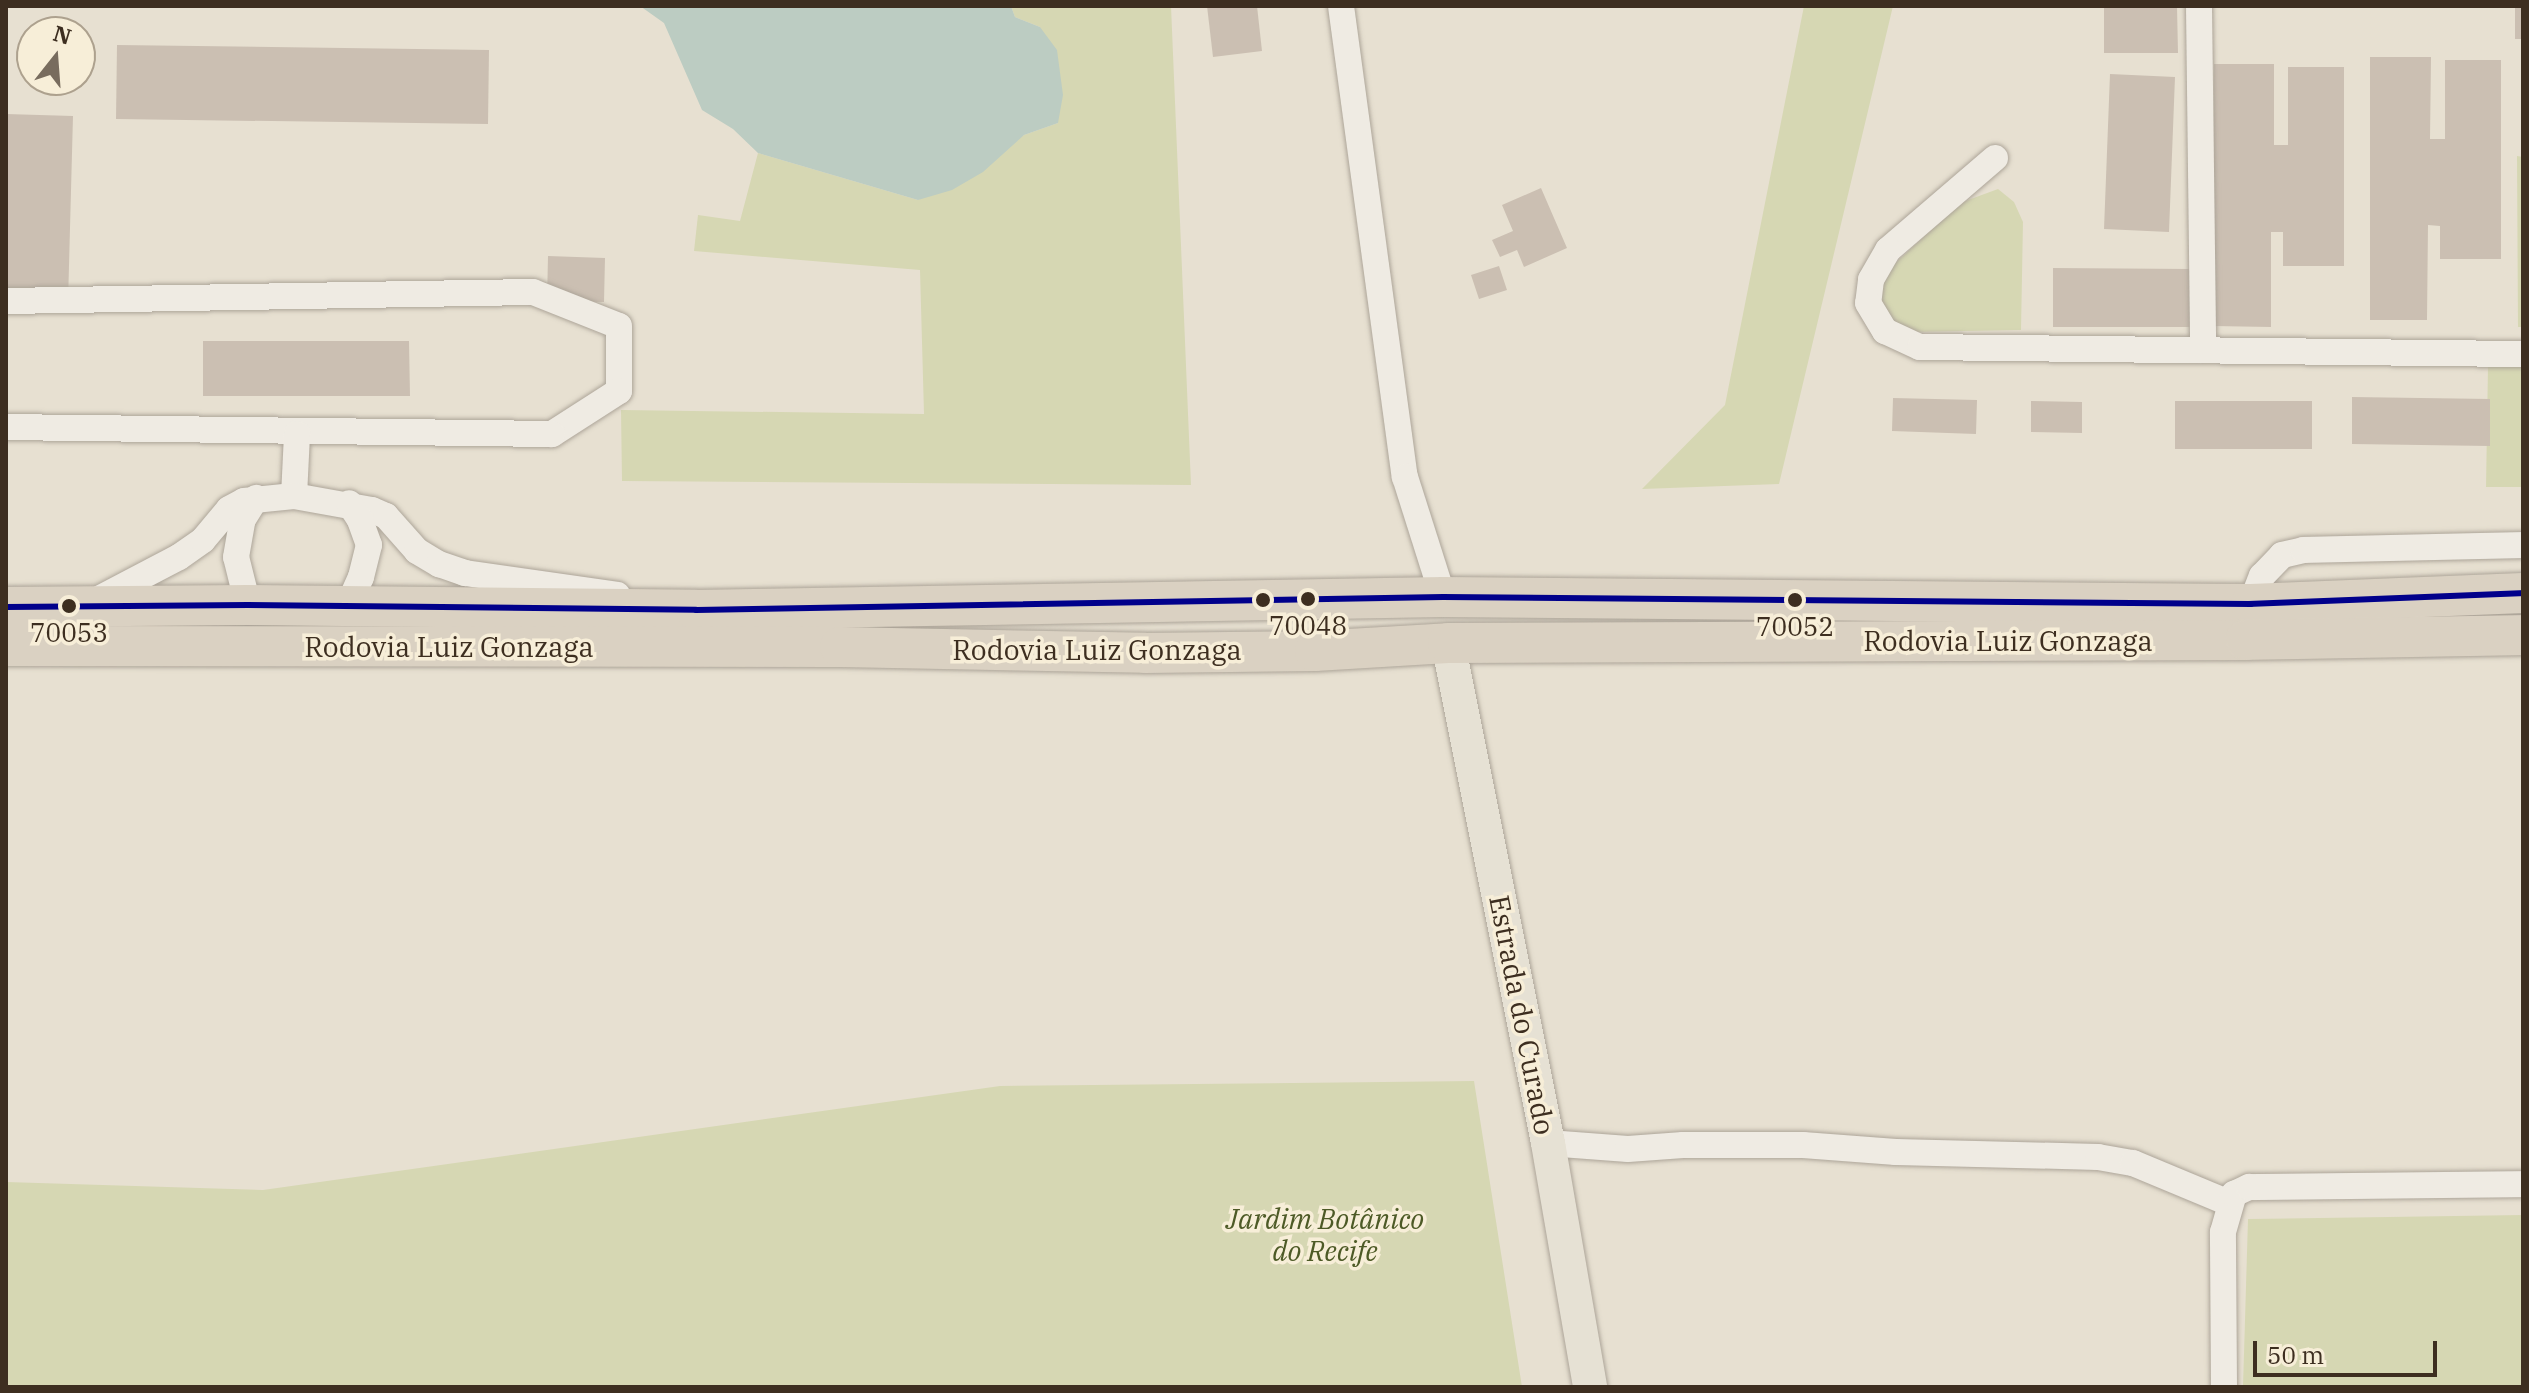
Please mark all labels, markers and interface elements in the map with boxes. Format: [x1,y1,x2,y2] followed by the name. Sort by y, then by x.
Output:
[16,16,96,96] north arrow
[50,18,75,51] text: N
[1300,591,1316,607] marker: 70048
[1255,592,1271,608] unlabelled marker
[1787,592,1803,608] marker: 70052
[61,598,77,614] marker: 70053
[1269,610,1347,642] place label: 70048
[1756,611,1834,643] place label: 70052
[30,617,108,649] place label: 70053
[1863,624,2153,658] street label: Rodovia Luiz Gonzaga
[304,630,594,664] street label: Rodovia Luiz Gonzaga
[952,633,1242,667] street label: Rodovia Luiz Gonzaga
[1482,892,1562,1138] street label: Estrada do Curado
[1226,1202,1424,1268] park label: Jardim Botânico do Recife
[2257,1325,2441,1375] scale bar
[2267,1339,2324,1371] text: 50 m

